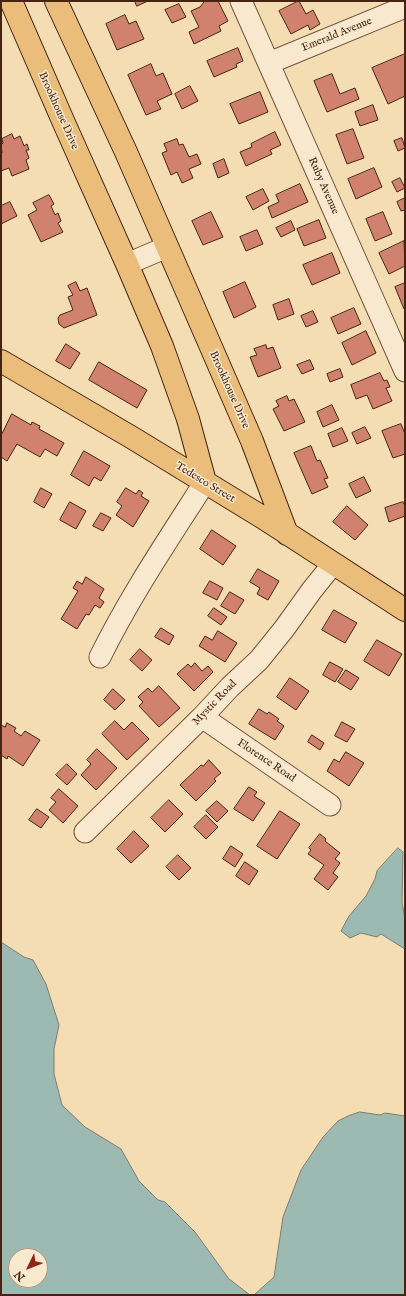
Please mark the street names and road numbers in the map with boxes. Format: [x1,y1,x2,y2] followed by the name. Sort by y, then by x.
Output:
[300,15,374,55] street label: Emerald Avenue
[35,70,81,152] street label: Brookhouse Drive
[305,155,341,217] street label: Ruby Avenue
[206,349,252,431] street label: Brookhouse Drive
[173,460,237,506] street label: Tedesco Street
[190,678,240,728] street label: Mystic Road
[234,737,298,785] street label: Florence Road

